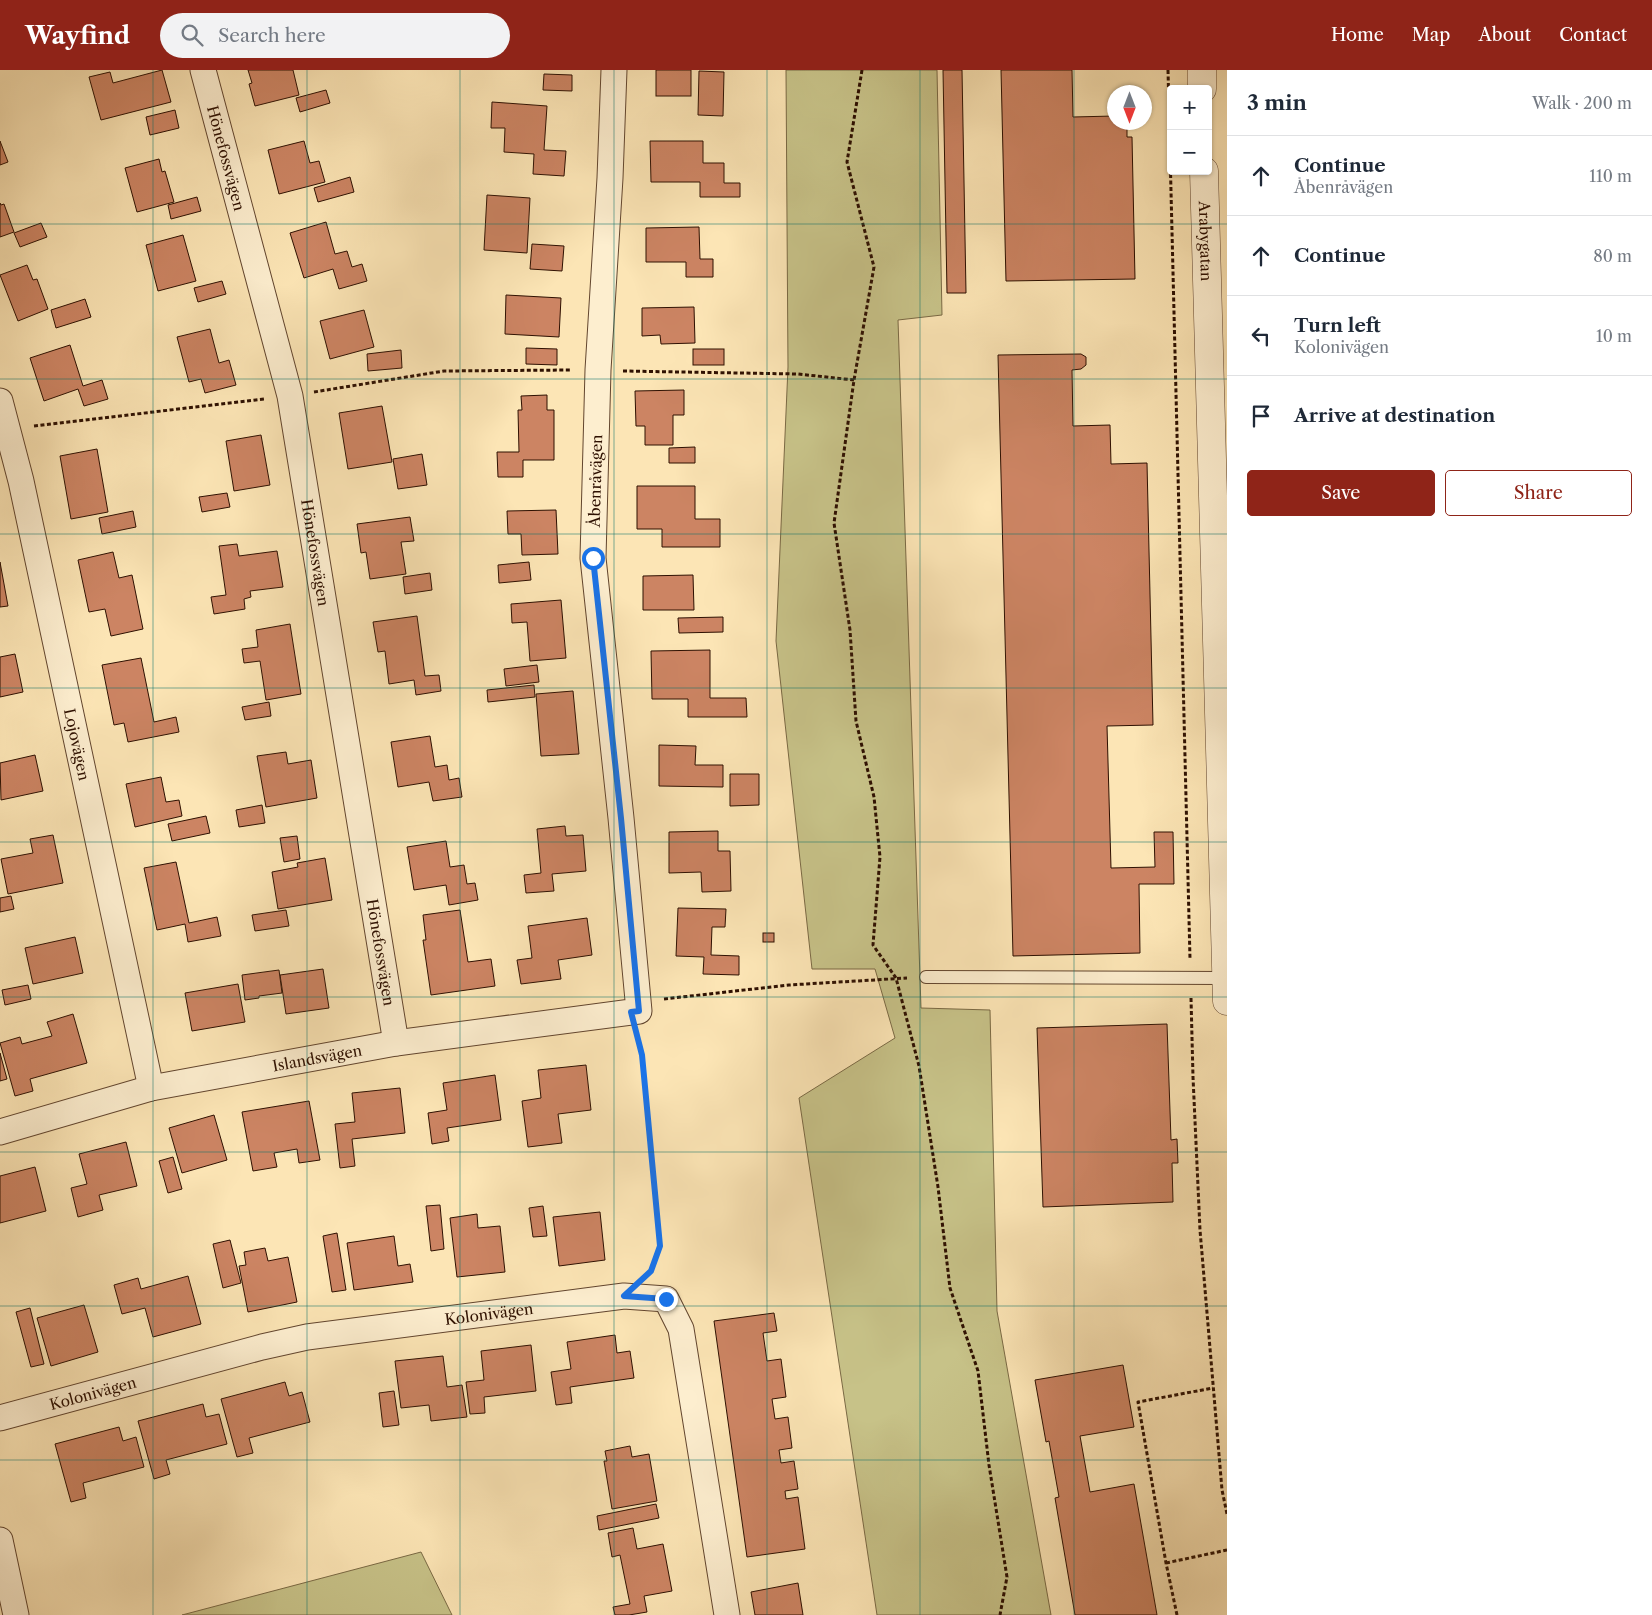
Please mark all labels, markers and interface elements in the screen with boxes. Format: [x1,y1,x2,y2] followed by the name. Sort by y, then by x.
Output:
[160,13,510,58] search box
[25,21,130,50] text: Wayfind
[178,21,206,49] icon: search
[218,24,326,47] text: Search here
[1331,24,1384,46] text: Home
[1412,24,1450,46] text: Map
[1478,24,1531,46] text: About
[1559,24,1627,46] text: Contact
[1107,85,1152,130] north arrow
[1167,85,1212,175] map controls
[1167,85,1212,130] button: +
[1247,90,1307,115] text: 3 min
[1532,93,1632,113] text: Walk · 200 m
[203,103,250,213] street label: Hönefossvägen
[1167,130,1212,175] button: −
[1294,154,1386,177] text: Continue
[1247,162,1275,190] icon: ahead
[1589,166,1632,186] text: 110 m
[1294,177,1393,197] text: Åbenråvägen
[1195,199,1217,282] street label: Arabygatan
[1247,242,1275,270] icon: ahead
[1294,244,1386,267] text: Continue
[1593,246,1632,266] text: 80 m
[1294,314,1381,337] text: Turn left
[1247,322,1275,350] icon: left
[1596,326,1632,346] text: 10 m
[1294,337,1389,357] text: Kolonivägen
[1247,402,1275,430] icon: arrive
[1294,404,1495,427] text: Arrive at destination
[584,433,606,529] street label: Åbenråvägen
[1247,470,1435,516] button: Save
[1445,470,1632,516] button: Share
[298,498,334,608] street label: Hönefossvägen
[582,547,605,570] route start
[60,706,94,783] street label: Lojovägen
[363,897,399,1008] street label: Hönefossvägen
[271,1040,364,1075] street label: Islandsvägen
[655,1288,678,1311] route end
[444,1298,535,1329] street label: Kolonivägen
[47,1372,139,1414] street label: Kolonivägen

